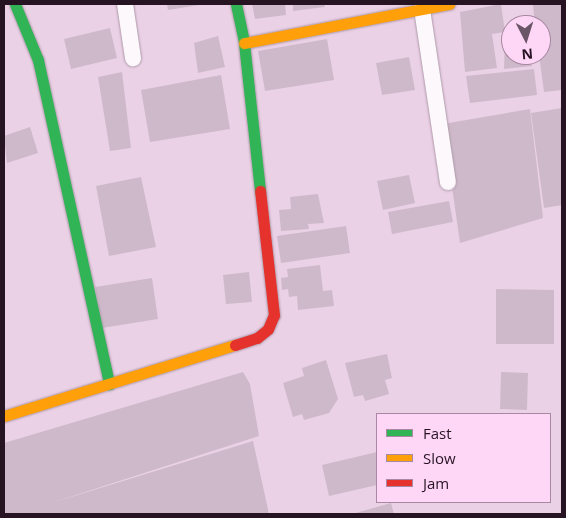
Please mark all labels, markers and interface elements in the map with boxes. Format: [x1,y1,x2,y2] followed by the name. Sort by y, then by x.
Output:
[501,15,551,65] north arrow
[521,44,534,64] text: N
[376,413,551,503] legend
[423,423,452,443] text: Fast
[423,448,456,468] text: Slow
[423,473,449,493] text: Jam

